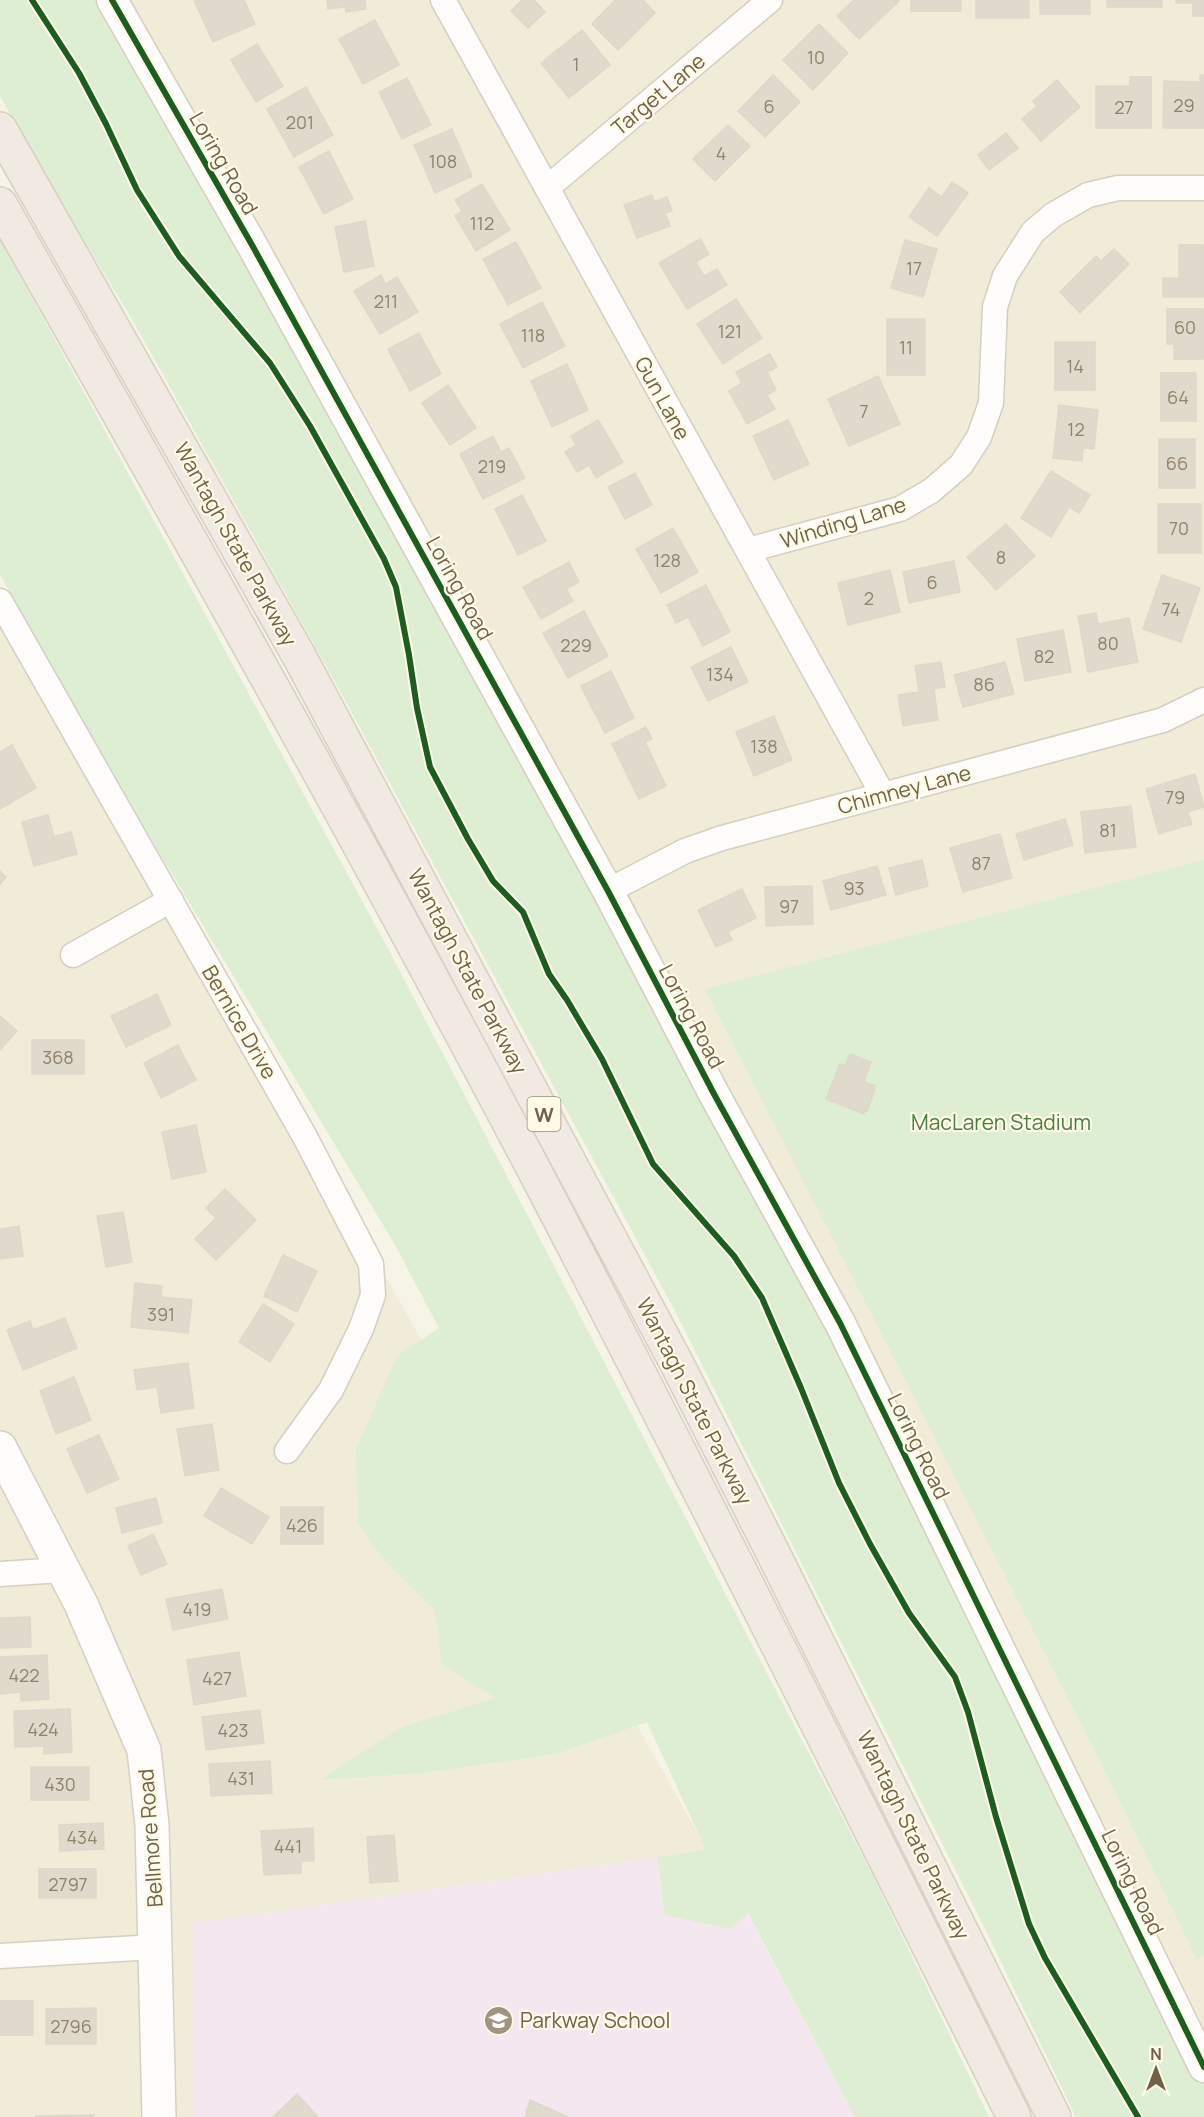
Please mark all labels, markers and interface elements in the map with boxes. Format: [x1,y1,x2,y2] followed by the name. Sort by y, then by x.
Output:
[807,45,825,69] house number: 10
[605,47,711,141] street label: Target Lane
[572,52,580,76] house number: 1
[1173,93,1195,117] house number: 29
[763,94,775,118] house number: 6
[1114,95,1134,119] house number: 27
[183,106,265,220] street label: Loring Road
[286,110,314,134] house number: 201
[716,141,726,165] house number: 4
[429,149,457,173] house number: 108
[470,211,494,235] house number: 112
[906,256,922,280] house number: 17
[374,289,398,313] house number: 211
[1174,315,1196,339] house number: 60
[718,319,742,343] house number: 121
[521,323,545,347] house number: 118
[899,335,913,359] house number: 11
[629,351,697,445] street label: Gun Lane
[1066,354,1084,378] house number: 14
[1167,385,1189,409] house number: 64
[859,399,869,423] house number: 7
[1067,417,1085,441] house number: 12
[168,437,304,651] street label: Wantagh State Parkway
[1166,451,1188,475] house number: 66
[478,454,506,478] house number: 219
[777,490,909,554] street label: Winding Lane
[1169,516,1189,540] house number: 70
[420,531,500,645] street label: Loring Road
[996,545,1006,569] house number: 8
[653,548,681,572] house number: 128
[926,570,938,594] house number: 6
[864,586,874,610] house number: 2
[1162,597,1180,621] house number: 74
[1097,631,1119,655] house number: 80
[560,633,592,657] house number: 229
[1034,644,1054,668] house number: 82
[706,662,734,686] house number: 134
[973,672,995,696] house number: 86
[750,734,778,758] house number: 138
[834,758,974,820] street label: Chimney Lane
[1165,785,1185,809] house number: 79
[1099,818,1117,842] house number: 81
[971,851,991,875] house number: 87
[402,863,534,1079] street label: Wantagh State Parkway
[843,876,865,900] house number: 93
[779,894,799,918] house number: 97
[653,959,731,1073] street label: Loring Road
[196,960,284,1084] street label: Bernice Drive
[42,1045,74,1069] house number: 368
[528,1097,560,1131] road number: W
[911,1108,1091,1136] park label: MacLaren Stadium
[631,1293,759,1509] street label: Wantagh State Parkway
[147,1302,175,1326] house number: 391
[881,1388,957,1504] street label: Loring Road
[286,1513,318,1537] house number: 426
[183,1597,211,1621] house number: 419
[8,1663,40,1687] house number: 422
[202,1666,232,1690] house number: 427
[27,1717,59,1741] house number: 424
[218,1718,248,1742] house number: 423
[851,1726,977,1944] street label: Wantagh State Parkway
[227,1766,255,1790] house number: 431
[131,1768,169,1908] street label: Bellmore Road
[44,1772,76,1796] house number: 430
[1095,1824,1171,1940] street label: Loring Road
[66,1825,98,1849] house number: 434
[274,1834,302,1858] house number: 441
[48,1872,88,1896] house number: 2797
[483,2004,515,2036] school or university icon: Parkway School
[520,2006,670,2034] place label: Parkway School
[50,2014,92,2038] house number: 2796
[1126,2039,1186,2099] north arrow
[1150,2043,1162,2065] text: N

